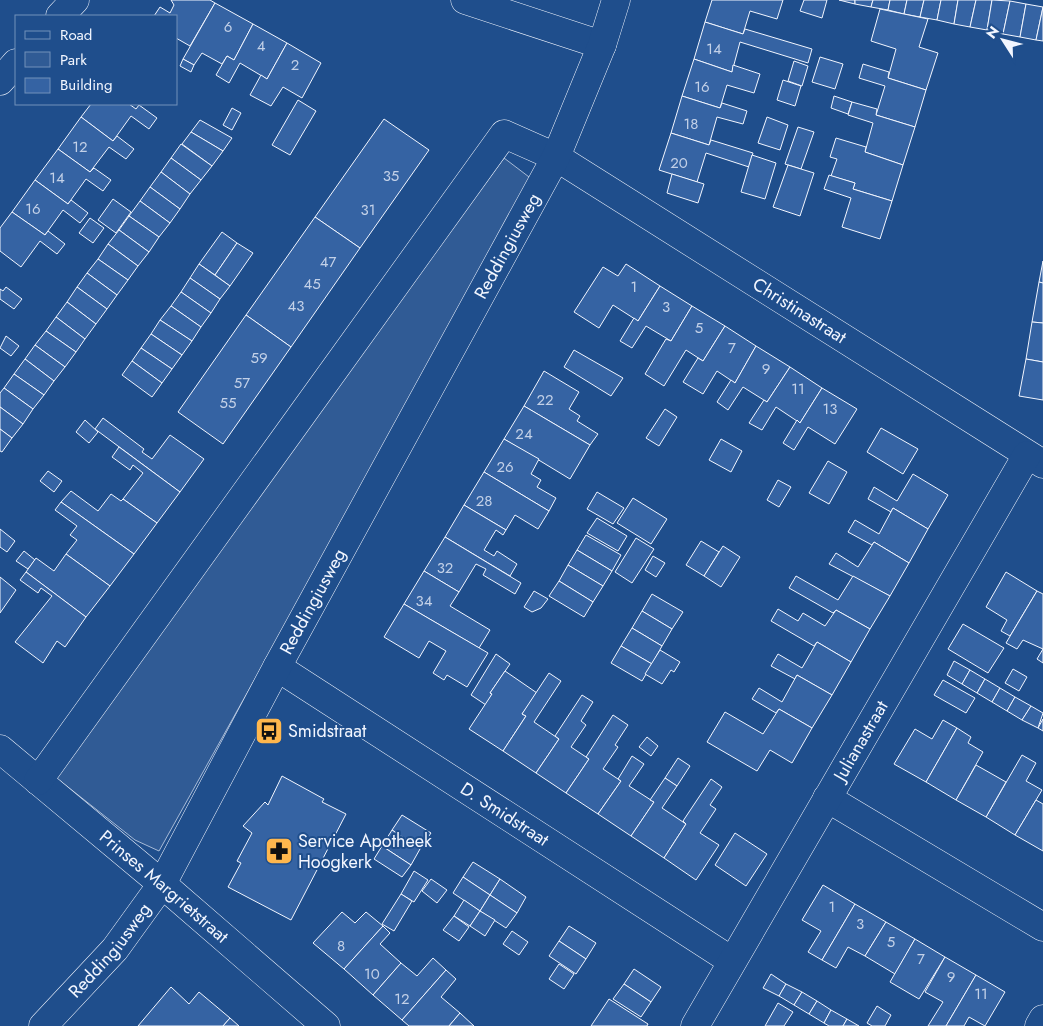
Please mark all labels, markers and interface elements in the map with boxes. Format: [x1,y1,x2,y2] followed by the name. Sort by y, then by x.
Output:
[15,15,178,105] legend
[978,15,1028,65] north arrow
[224,16,232,38] house number: 6
[981,22,1004,43] text: N
[60,24,92,46] text: Road
[257,35,266,57] house number: 4
[706,38,722,60] house number: 14
[60,49,87,71] text: Park
[291,54,299,76] house number: 2
[60,74,112,96] text: Building
[694,76,710,98] house number: 16
[684,113,698,135] house number: 18
[72,136,88,158] house number: 12
[670,152,688,174] house number: 20
[383,165,399,187] house number: 35
[49,167,65,189] house number: 14
[468,188,547,304] street label: Reddingiusweg
[25,198,41,220] house number: 16
[361,199,375,221] house number: 31
[320,251,336,273] house number: 47
[747,271,852,350] street label: Christinastraat
[303,273,321,295] house number: 45
[631,276,637,298] house number: 1
[288,295,304,317] house number: 43
[662,296,670,318] house number: 3
[695,317,703,339] house number: 5
[728,337,736,359] house number: 7
[250,347,268,369] house number: 59
[762,358,770,380] house number: 9
[234,372,250,394] house number: 57
[791,378,805,400] house number: 11
[536,389,554,411] house number: 22
[220,392,236,414] house number: 55
[823,398,837,420] house number: 13
[515,423,533,445] house number: 24
[496,456,514,478] house number: 26
[476,490,492,512] house number: 28
[273,544,352,659] street label: Reddingiusweg
[437,557,453,579] house number: 32
[416,590,433,612] house number: 34
[826,695,895,787] street label: Julianastraat
[254,716,284,746] bus stop icon: Smidstraat
[288,718,367,744] place label: Smidstraat
[455,776,555,853] street label: D. Smidstraat
[94,824,235,949] street label: Prinses Margrietstraat
[298,828,432,875] place label: Service Apotheek Hoogkerk
[264,836,294,866] pharmacy icon: Service Apotheek Hoogkerk
[829,896,835,918] house number: 1
[62,897,157,1004] street label: Reddingiusweg
[856,913,864,935] house number: 3
[887,931,895,953] house number: 5
[337,935,345,957] house number: 8
[917,948,925,970] house number: 7
[364,963,380,985] house number: 10
[947,966,955,988] house number: 9
[974,983,988,1005] house number: 11
[394,988,410,1010] house number: 12

